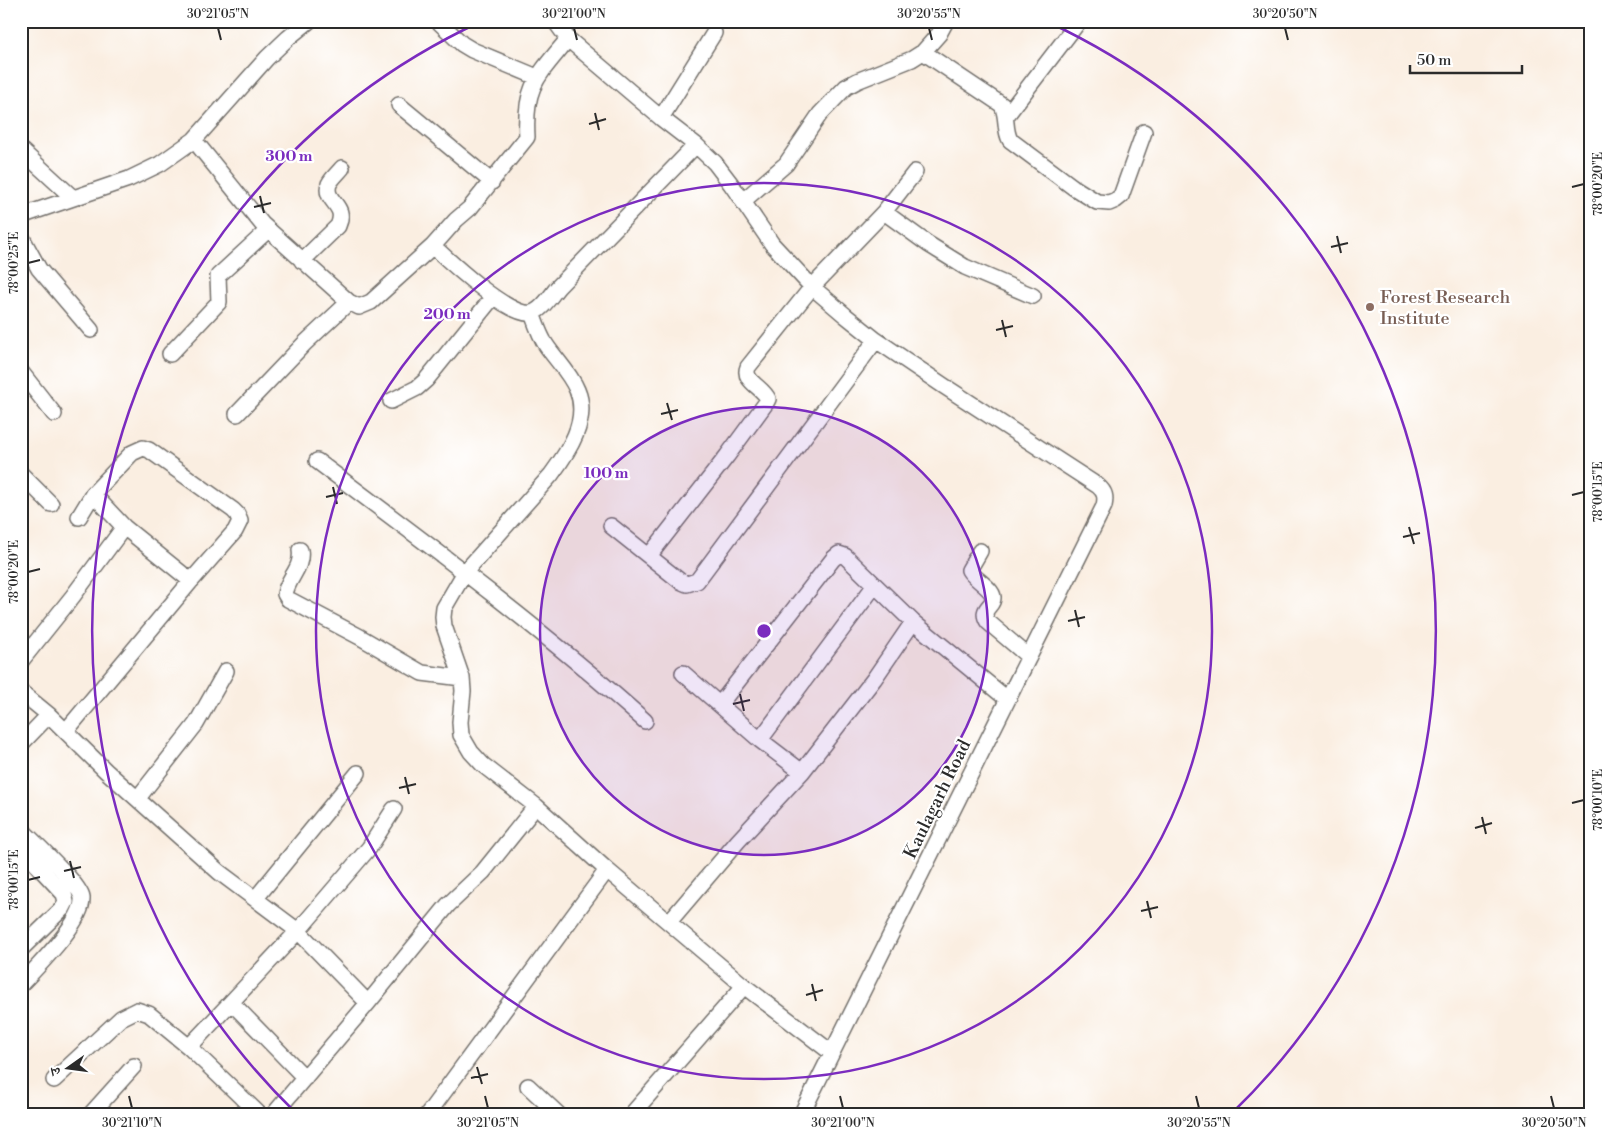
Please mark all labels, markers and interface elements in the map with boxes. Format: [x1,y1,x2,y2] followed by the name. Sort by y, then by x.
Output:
[187,7,249,22] text: 30°21'05"N
[542,7,606,22] text: 30°21'00"N
[897,7,961,22] text: 30°20'55"N
[1253,7,1317,22] text: 30°20'50"N
[1410,42,1522,74] scale bar
[1417,51,1451,70] text: 50 m
[266,147,313,166] text: 300 m
[1591,152,1606,216] text: 78°00'20"E
[7,232,22,294] text: 78°00'25"E
[1380,286,1510,330] place label: Forest Research Institute
[1364,301,1376,313] marker: Forest Research Institute
[423,305,471,324] text: 200 m
[1591,462,1606,522] text: 78°00'15"E
[584,464,629,483] text: 100 m
[7,540,22,604] text: 78°00'20"E
[755,622,773,640] centre of rings
[899,735,977,863] street label: Kaulagarh Road
[1591,769,1606,831] text: 78°00'10"E
[7,850,22,910] text: 78°00'15"E
[42,1044,92,1094] north arrow
[47,1064,66,1078] text: उ
[102,1116,162,1131] text: 30°21'10"N
[457,1116,519,1131] text: 30°21'05"N
[811,1116,875,1131] text: 30°21'00"N
[1167,1116,1231,1131] text: 30°20'55"N
[1522,1116,1586,1131] text: 30°20'50"N

